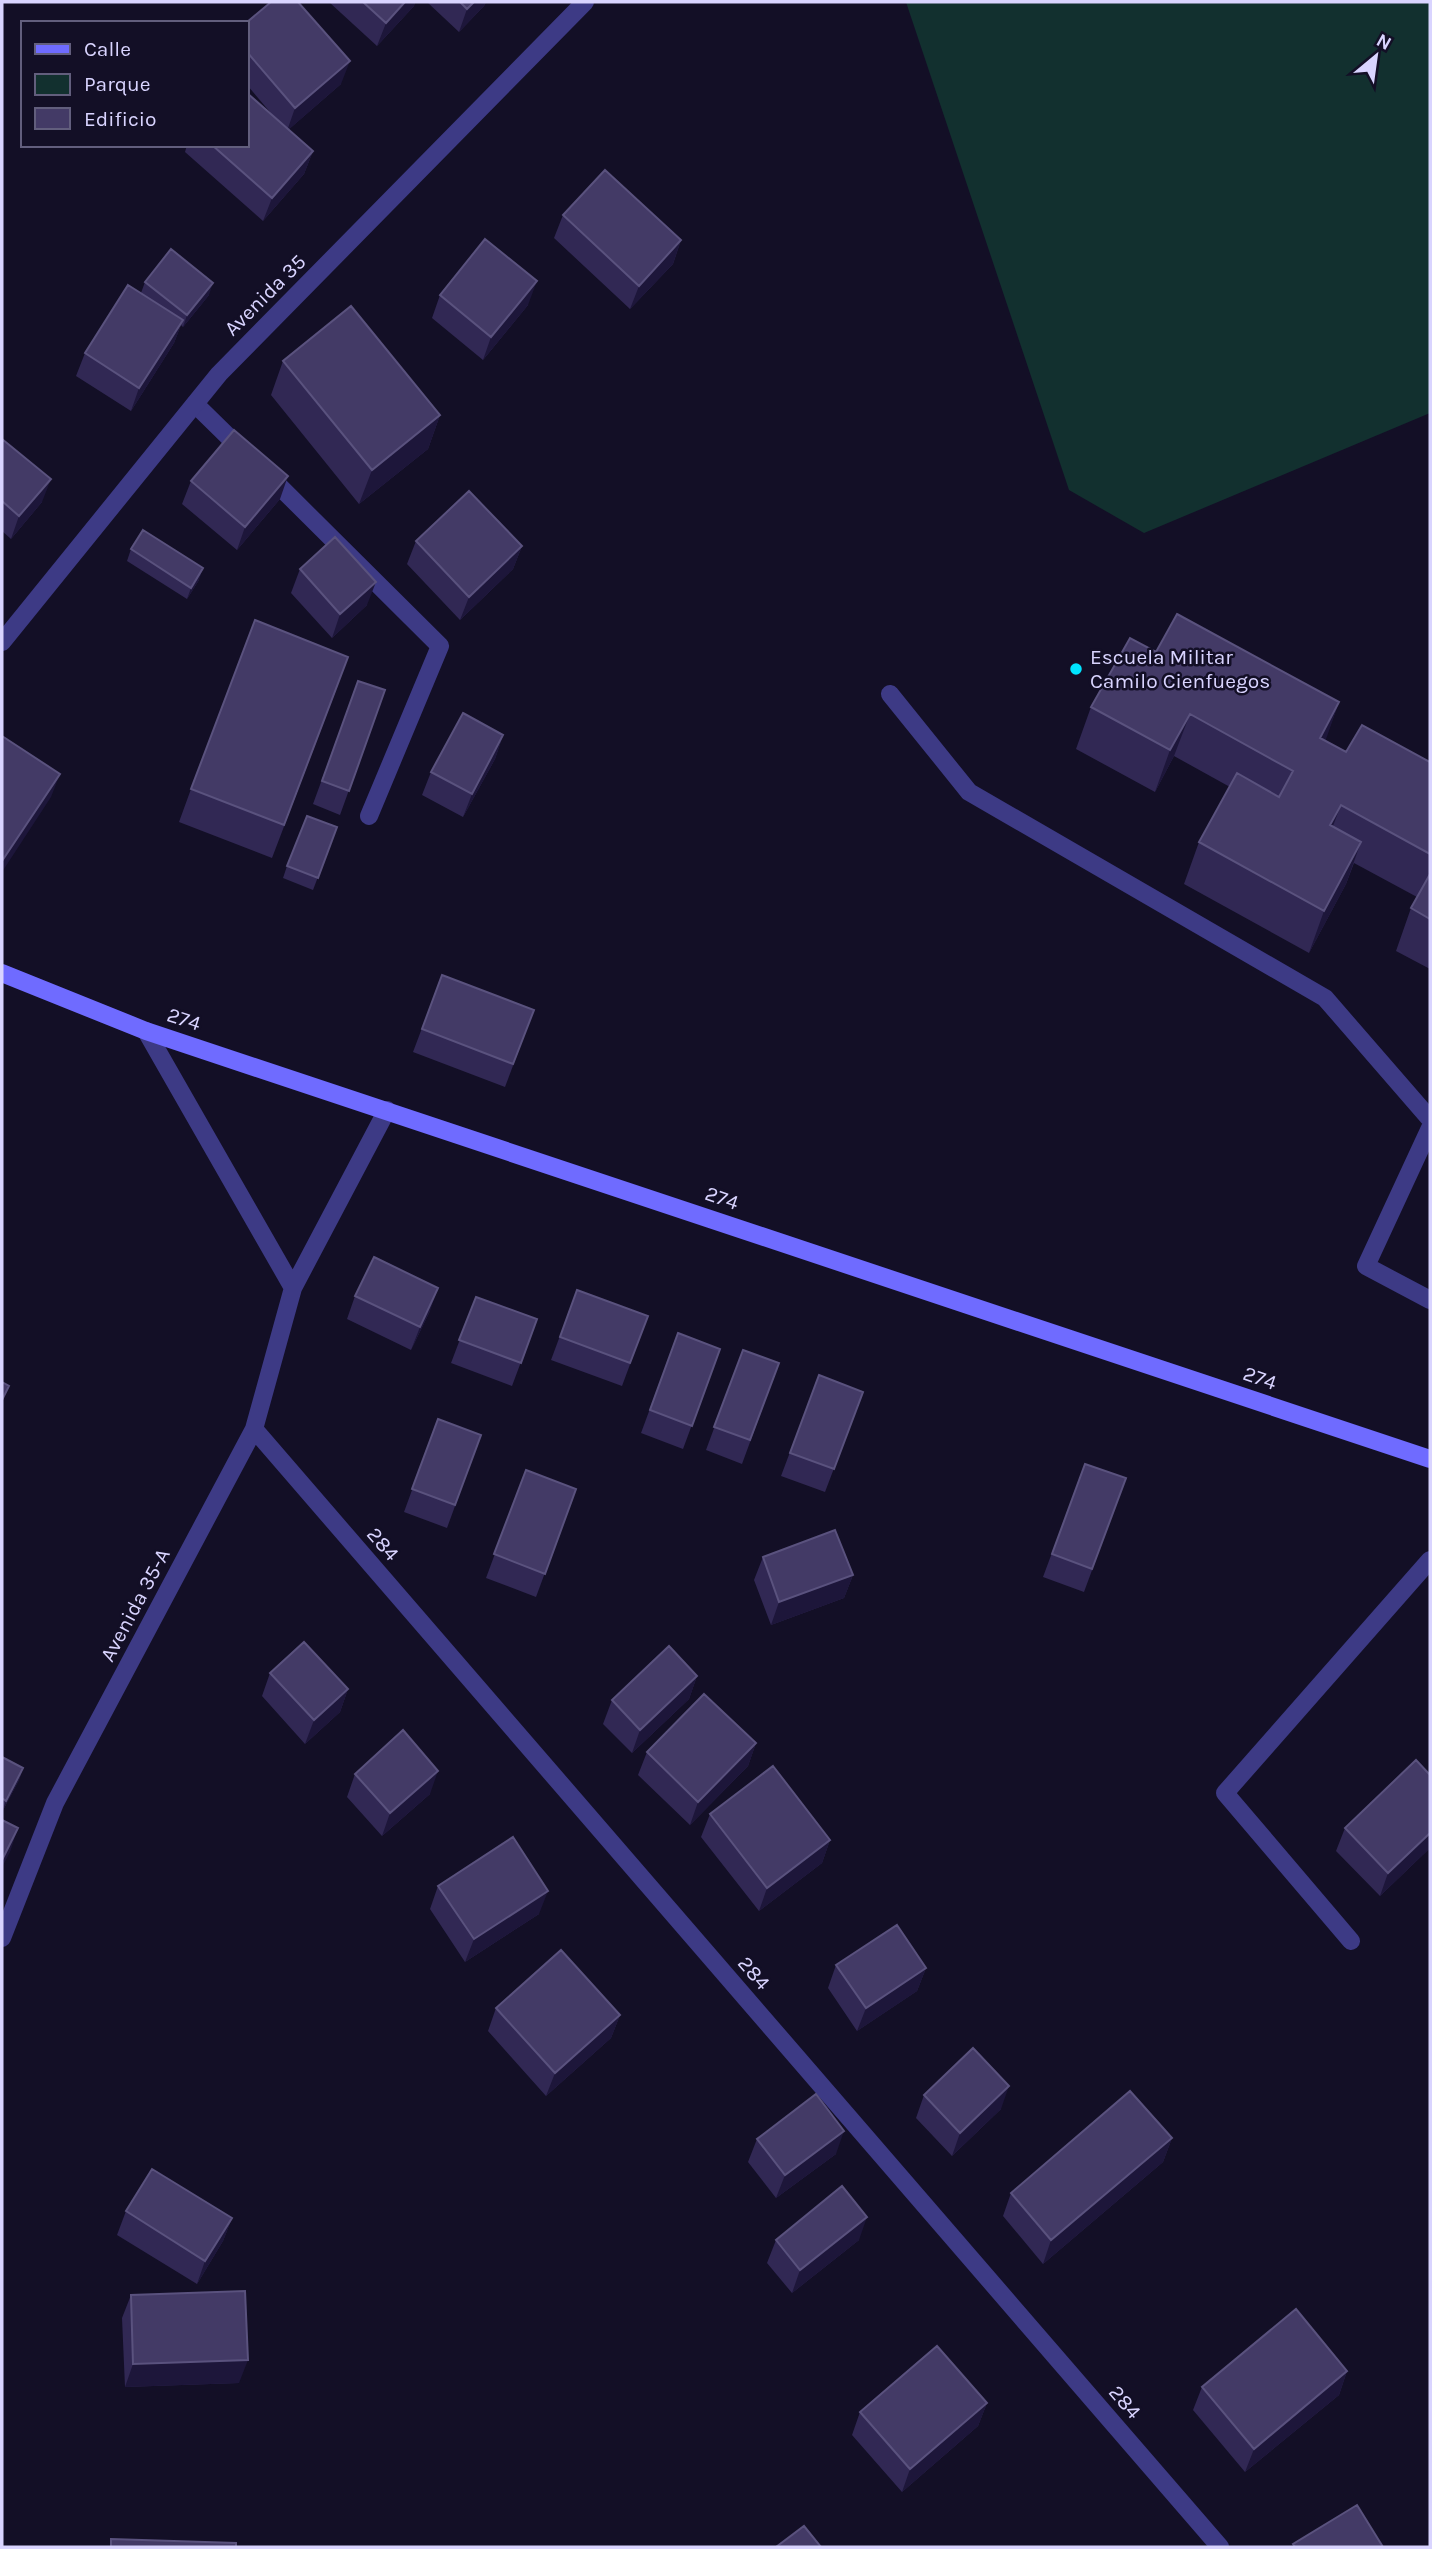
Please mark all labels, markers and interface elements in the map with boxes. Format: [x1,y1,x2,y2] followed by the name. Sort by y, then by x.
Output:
[21,21,248,147] legend
[1341,21,1411,91] north arrow
[1372,29,1395,55] text: N
[84,37,131,61] text: Calle
[84,72,151,96] text: Parque
[84,107,157,131] text: Edificio
[219,249,311,341] street label: Avenida 35
[1090,645,1270,693] place label: Escuela Militar Camilo Cienfuegos
[1068,661,1084,677] marker: Escuela Militar Camilo Cienfuegos
[164,1002,204,1036] street label: 274
[702,1181,742,1215] street label: 274
[1240,1361,1280,1395] street label: 274
[362,1522,404,1566] street label: 284
[95,1544,175,1666] street label: Avenida 35-A
[733,1951,775,1995] street label: 284
[1104,2380,1146,2424] street label: 284

